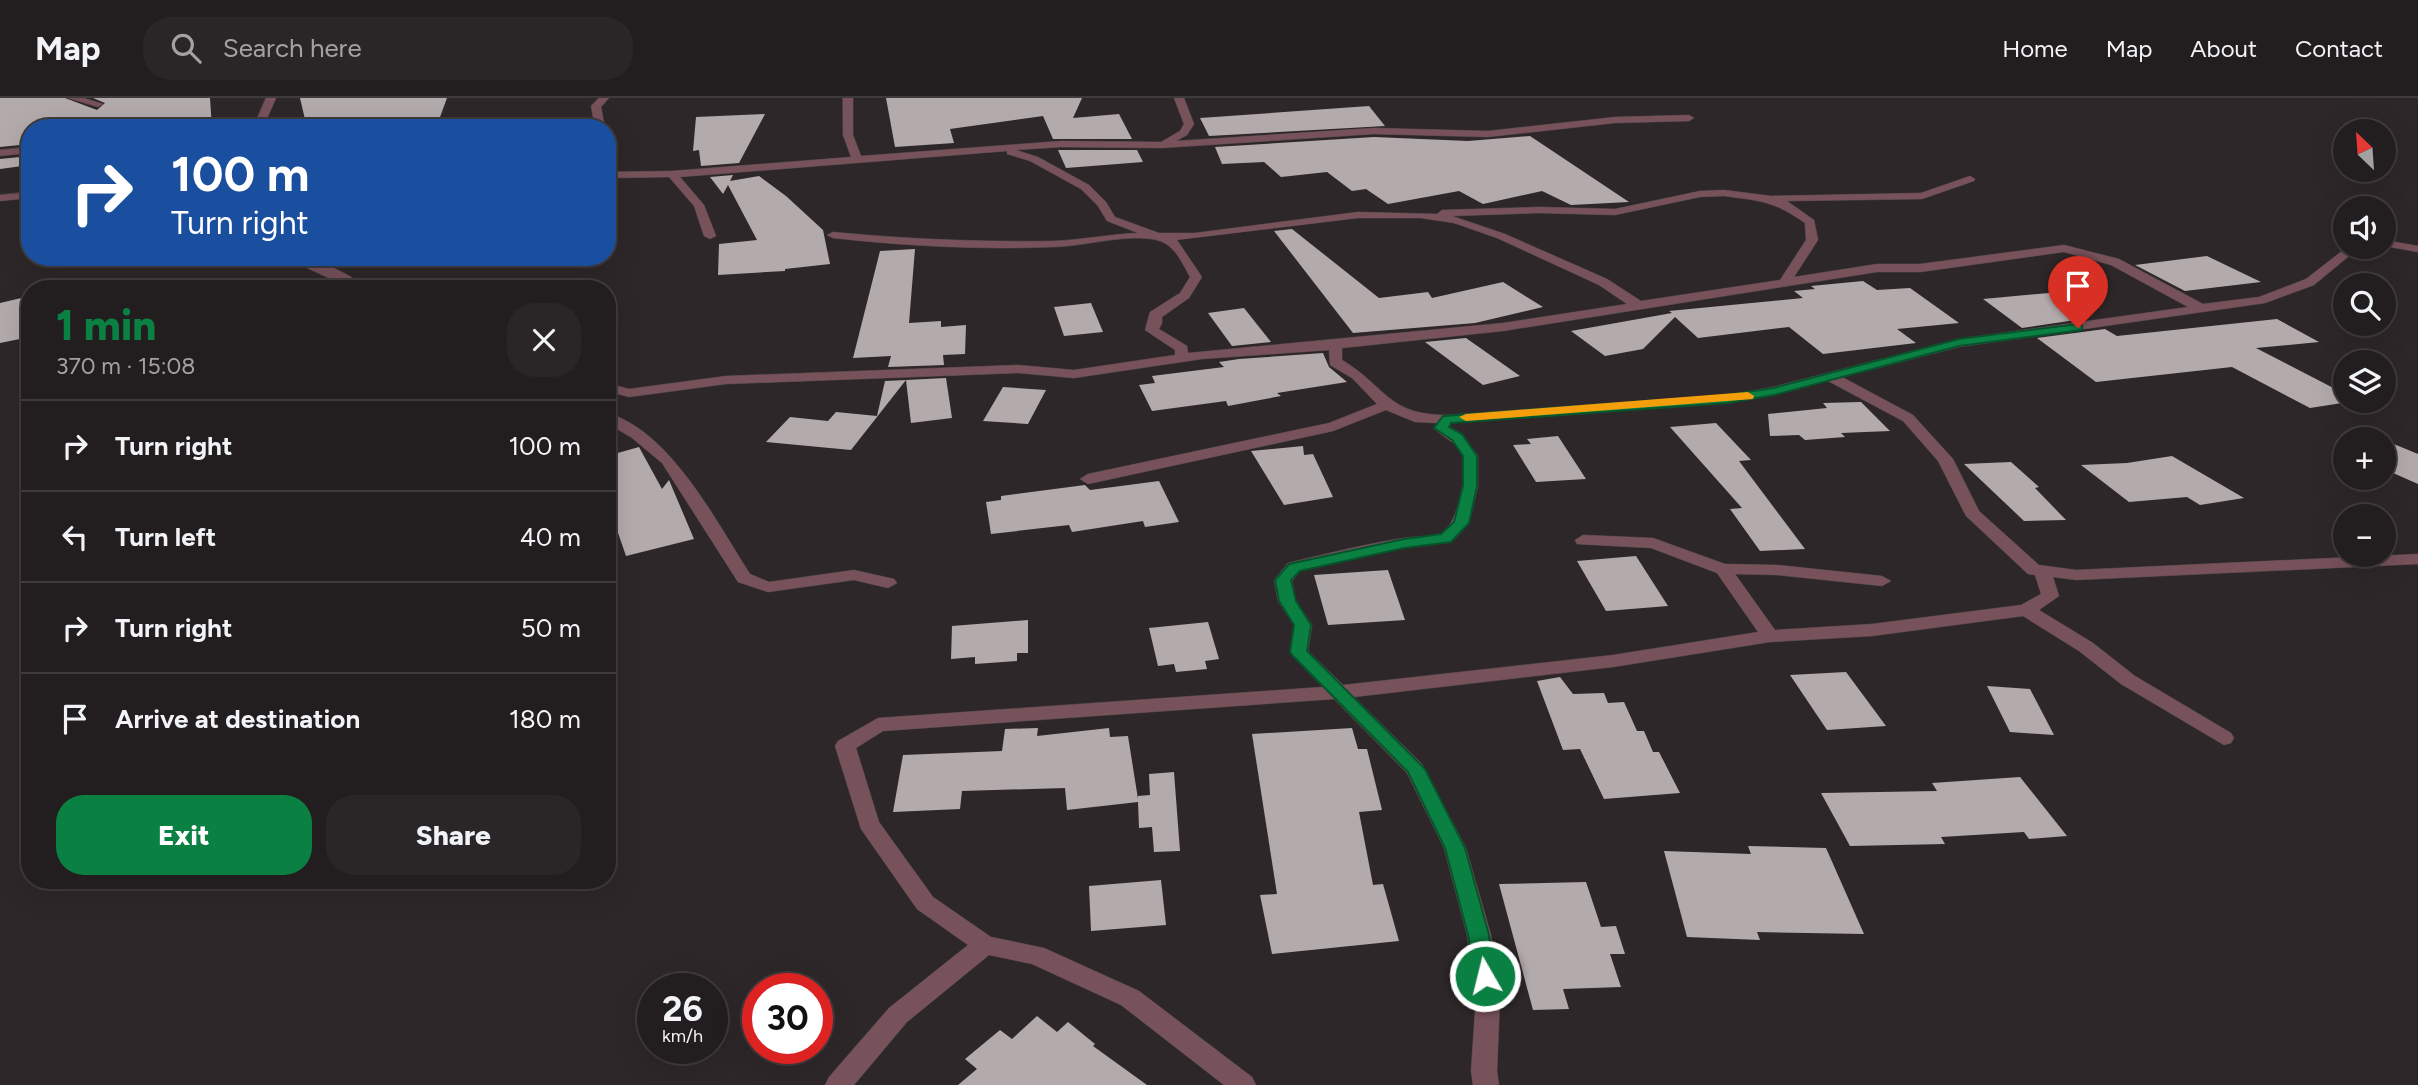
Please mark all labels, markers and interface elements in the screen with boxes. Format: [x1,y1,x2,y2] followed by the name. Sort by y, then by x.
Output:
[143,17,633,80] search box
[35,29,101,68] text: Map
[167,29,205,67] icon: search
[223,32,362,64] text: Search here
[2002,34,2068,63] text: Home
[2106,34,2152,63] text: Map
[2190,34,2257,63] text: About
[2295,34,2383,63] text: Contact
[2333,119,2396,182] north arrow
[2333,119,2396,567] map controls
[171,144,310,203] text: 100 m
[56,147,147,238] icon: right
[2333,196,2396,259] button: sound
[171,204,309,242] text: Turn right
[2048,256,2108,328] pin
[2059,267,2097,305] icon: arrive
[2333,273,2396,336] button: search
[56,300,156,351] text: 1 min
[507,303,581,377] button: close
[2333,350,2396,413] button: layers
[56,352,195,380] text: 370 m · 15:08
[56,427,94,465] icon: right
[2333,427,2396,490] button: +
[115,430,232,462] text: Turn right
[508,430,581,462] text: 100 m
[2333,504,2396,567] button: −
[56,518,94,556] icon: left
[115,521,216,553] text: Turn left
[520,521,581,553] text: 40 m
[56,609,94,647] icon: right
[115,612,232,644] text: Turn right
[521,612,581,644] text: 50 m
[56,700,94,738] icon: arrive
[115,703,360,735] text: Arrive at destination
[509,703,581,735] text: 180 m
[56,795,312,875] button: Exit
[326,795,581,875] button: Share
[1448,939,1522,1013] position arrow
[742,973,833,1064] speed limit sign: 30
[662,988,703,1030] text: 26
[662,1025,703,1047] text: km/h

